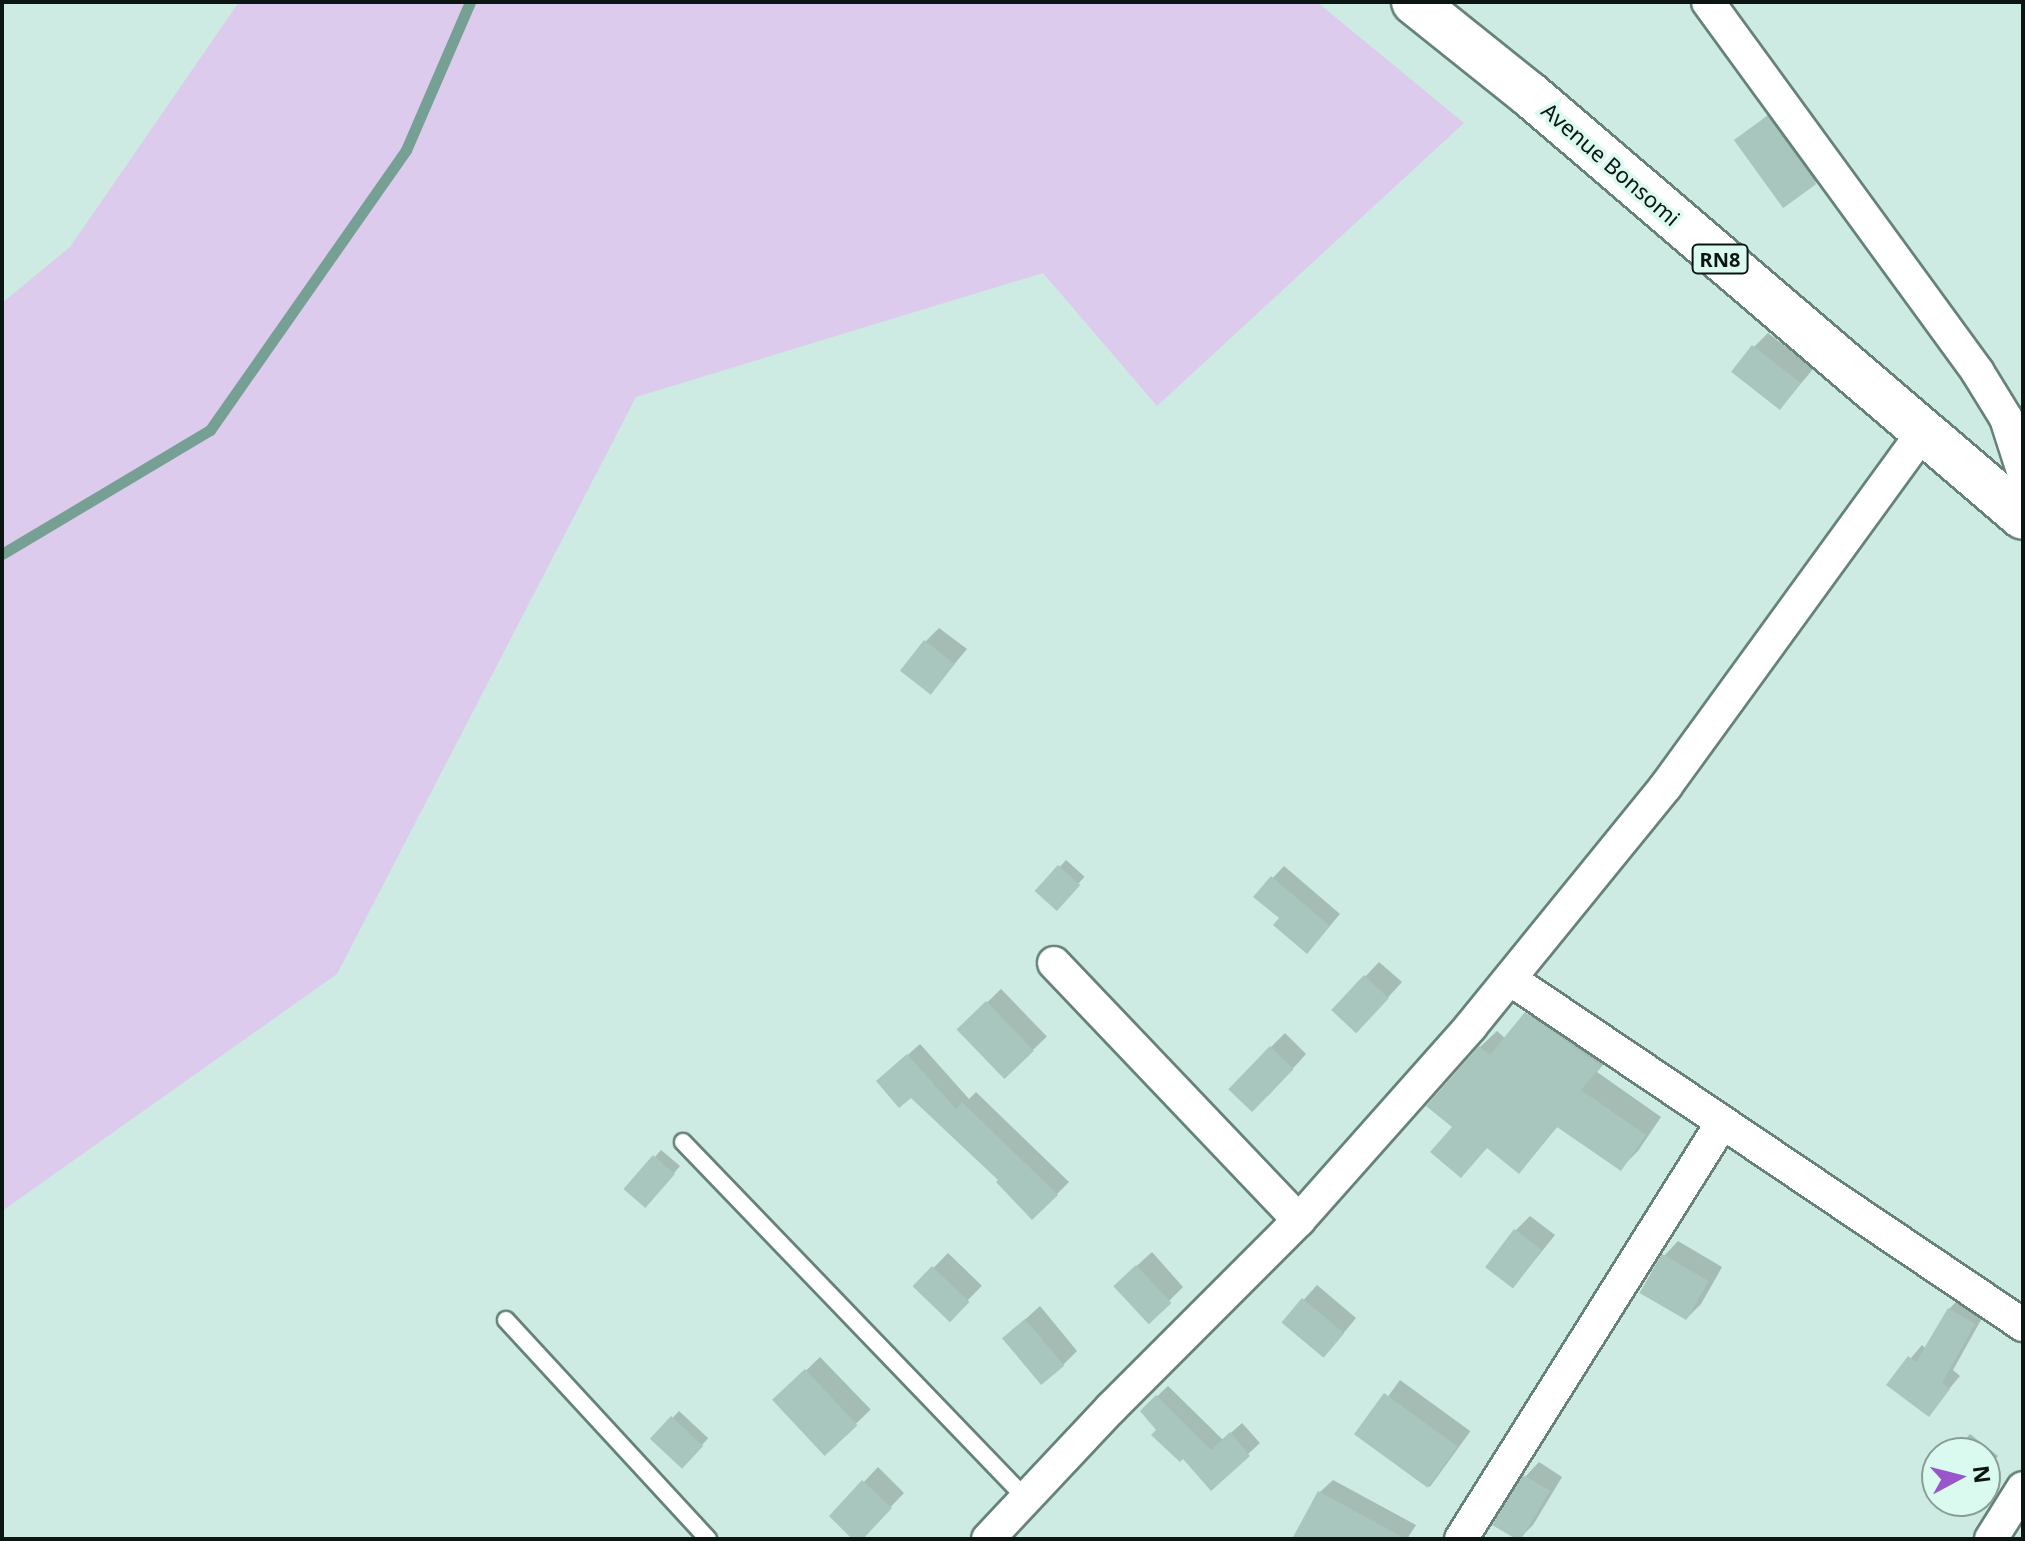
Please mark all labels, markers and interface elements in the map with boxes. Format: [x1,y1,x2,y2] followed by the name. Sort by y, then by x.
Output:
[1537,97,1685,231] street label: Avenue Bonsomi
[1690,243,1750,275] road number: RN8
[1921,1437,2001,1517] north arrow
[1967,1464,1999,1485] text: N

